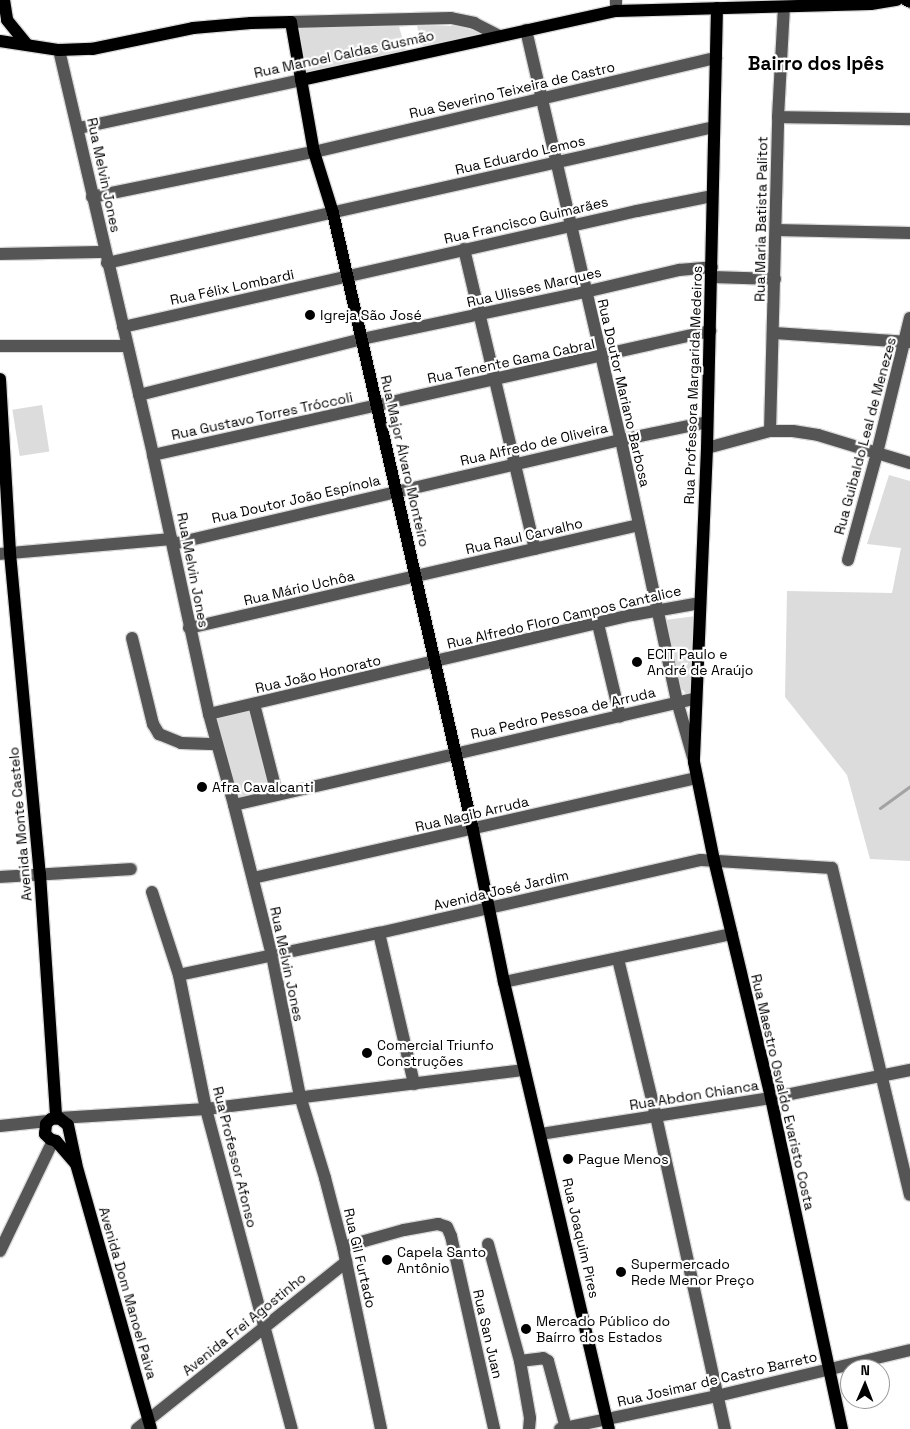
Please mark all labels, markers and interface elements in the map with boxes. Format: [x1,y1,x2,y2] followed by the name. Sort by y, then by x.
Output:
[252,27,436,81] street label: Rua Manoel Caldas Gusmão
[748,53,884,75] district label: Bairro dos Ipês
[407,58,617,122] street label: Rua Severino Teixeira de Castro
[84,116,124,234] street label: Rua Melvin Jones
[453,132,587,178] street label: Rua Eduardo Lemos
[751,136,771,302] street label: Rua Maria Batista Palitot
[442,193,610,247] street label: Rua Francisco Guimarães
[465,263,603,311] street label: Rua Ulisses Marques
[680,265,706,505] street label: Rua Professora Margarida Medeiros
[168,266,296,308] street label: Rua Félix Lombardi
[594,297,654,489] street label: Rua Doutor Mariano Barbosa
[320,307,422,323] place label: Igreja São José
[304,309,316,321] marker: Igreja São José
[426,335,596,387] street label: Rua Tenente Gama Cabral
[831,335,899,537] street label: Rua Guibaldo Leal de Menezes
[377,373,433,549] street label: Rua Major Álvaro Monteiro
[169,388,355,444] street label: Rua Gustavo Torres Tróccoli
[458,419,610,469] street label: Rua Alfredo de Oliveira
[210,471,382,527] street label: Rua Doutor João Espínola
[174,511,212,629] street label: Rua Melvin Jones
[464,514,584,558] street label: Rua Raul Carvalho
[242,567,356,609] street label: Rua Mário Uchôa
[445,582,683,652] street label: Rua Alfredo Floro Campos Cantalice
[647,646,754,679] place label: ECIT Paulo e André de Araújo
[254,651,382,697] street label: Rua João Honorato
[631,656,643,668] marker: ECIT Paulo e André de Araújo
[469,684,657,742] street label: Rua Pedro Pessoa de Arruda
[5,746,35,902] street label: Avenida Monte Castelo
[212,779,314,795] place label: Afra Cavalcanti
[196,781,208,793] marker: Afra Cavalcanti
[413,793,531,835] street label: Rua Nagib Arruda
[432,866,570,914] street label: Avenida José Jardim
[267,905,307,1023] street label: Rua Melvin Jones
[748,972,818,1212] street label: Rua Maestro Osvaldo Evaristo Costa
[377,1037,494,1070] place label: Comercial Triunfo Construções
[361,1047,373,1059] marker: Comercial Triunfo Construções
[628,1076,760,1114] street label: Rua Abdon Chianca
[209,1085,261,1229] street label: Rua Professor Afonso
[578,1151,669,1167] place label: Pague Menos
[562,1153,574,1165] marker: Pague Menos
[559,1176,603,1300] street label: Rua Joaquim Pires
[95,1205,161,1381] street label: Avenida Dom Manoel Paiva
[340,1206,380,1310] street label: Rua Gil Furtado
[397,1244,486,1276] place label: Capela Santo Antônio
[381,1254,393,1266] marker: Capela Santo Antônio
[631,1256,754,1288] place label: Supermercado Rede Menor Preço
[615,1266,627,1278] marker: Supermercado Rede Menor Preço
[179,1269,309,1379] street label: Avenida Frei Agostinho
[470,1288,506,1380] street label: Rua San Juan
[536,1313,670,1345] place label: Mercado Público do Baírro dos Estados
[520,1323,532,1335] marker: Mercado Público do Baírro dos Estados
[615,1348,819,1410] street label: Rua Josimar de Castro Barreto
[840,1359,890,1409] north arrow
[860,1361,870,1379] text: N

